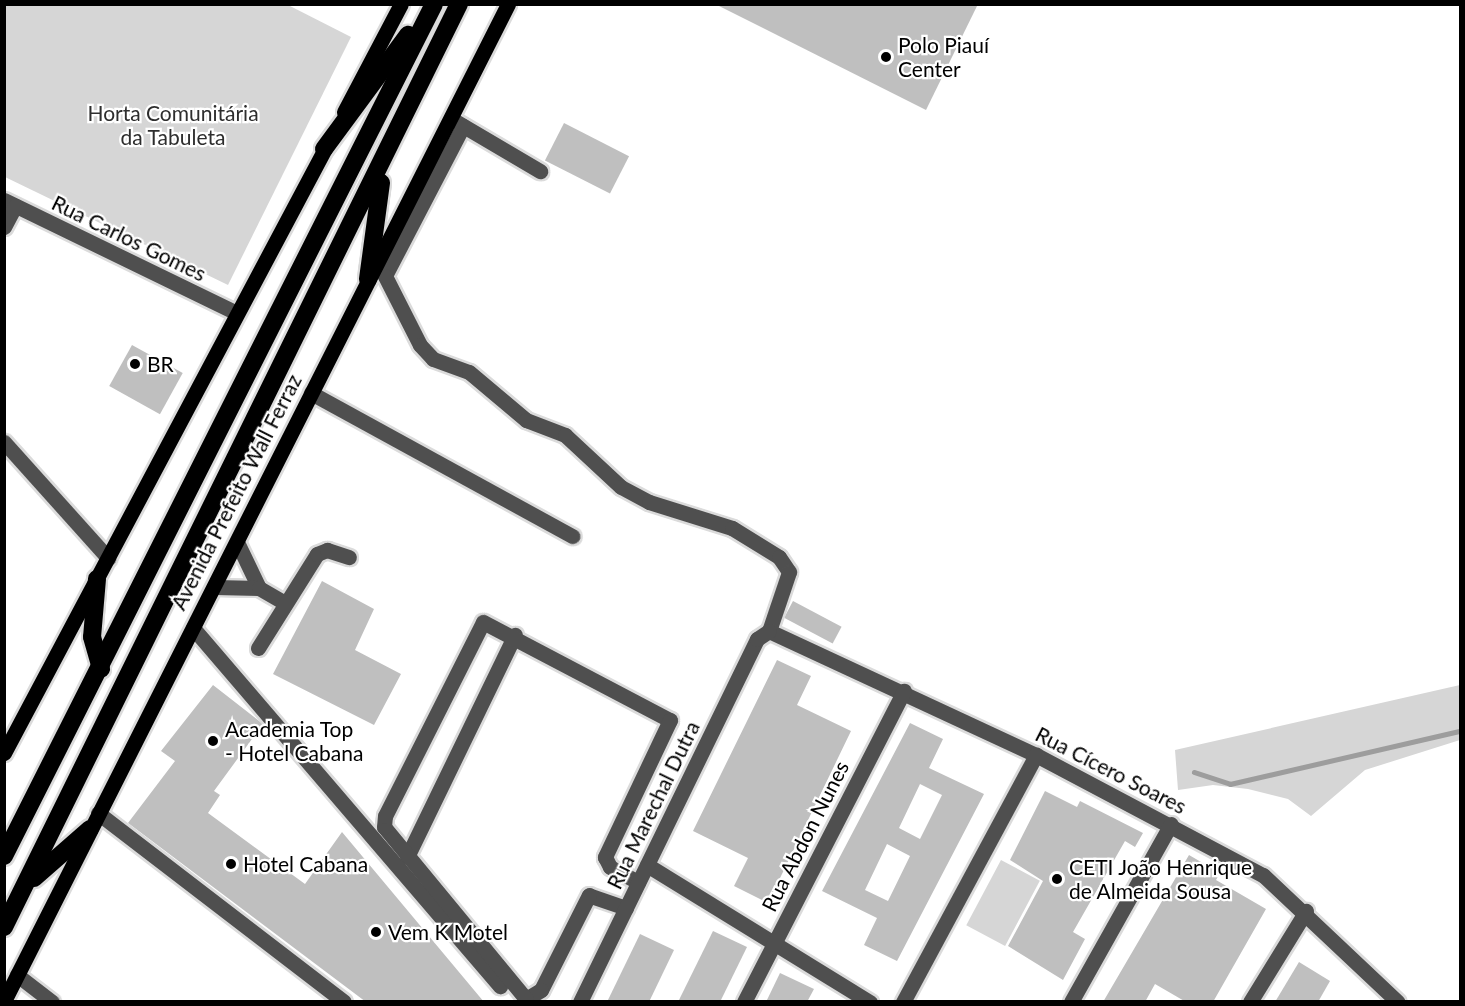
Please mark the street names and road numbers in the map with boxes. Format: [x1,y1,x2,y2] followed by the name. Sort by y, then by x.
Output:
[48,190,210,286] street label: Rua Carlos Gomes
[165,370,307,614] street label: Avenida Prefeito Wall Ferraz
[601,717,705,893] street label: Rua Marechal Dutra
[1031,721,1191,819] street label: Rua Cícero Soares
[756,756,854,916] street label: Rua Abdon Nunes

